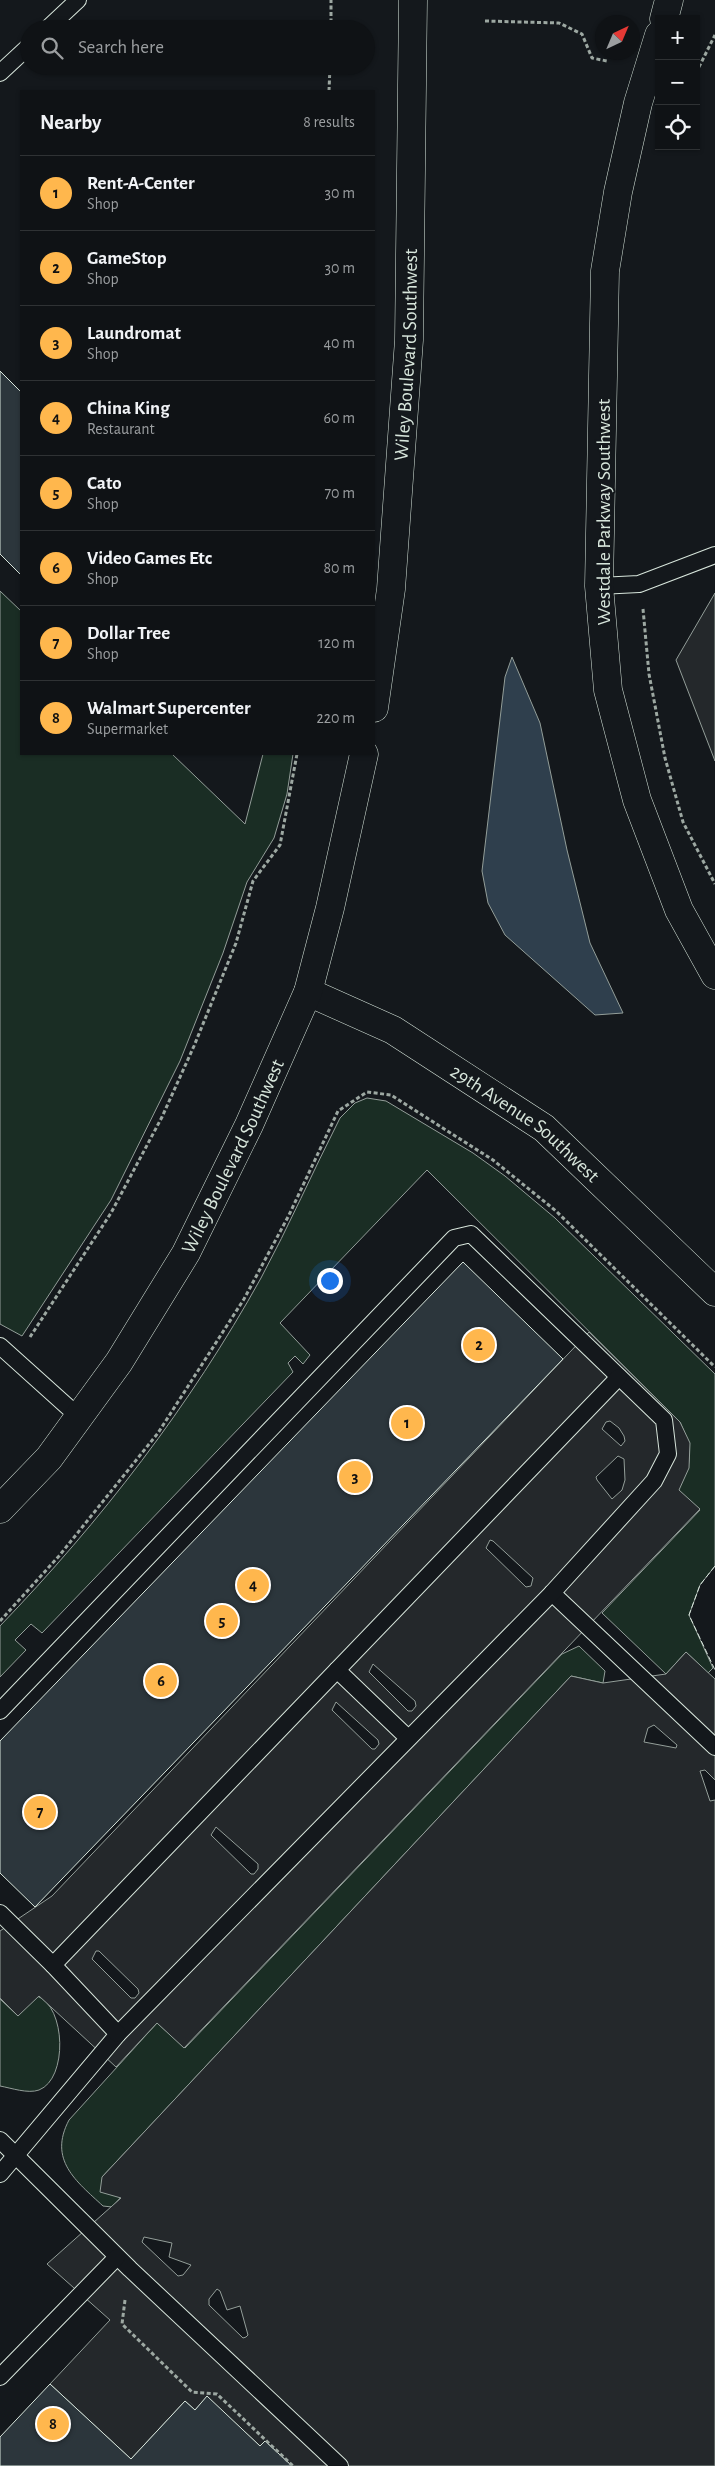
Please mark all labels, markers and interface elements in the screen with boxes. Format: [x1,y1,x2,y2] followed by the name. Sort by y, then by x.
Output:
[595,15,640,60] north arrow
[655,15,700,150] map controls
[655,15,700,60] button: +
[20,20,375,75] search box
[38,34,66,62] icon: search
[78,38,164,57] text: Search here
[655,60,700,105] button: −
[655,105,700,150] button: locate
[40,112,101,133] text: Nearby
[303,114,355,130] text: 8 results
[87,174,195,193] text: Rent-A-Center
[53,185,59,201] text: 1
[325,185,355,201] text: 30 m
[87,196,119,212] text: Shop
[391,248,421,462] street label: Wiley Boulevard Southwest
[87,249,166,268] text: GameStop
[52,260,60,276] text: 2
[325,260,355,276] text: 30 m
[87,271,119,287] text: Shop
[87,324,181,343] text: Laundromat
[53,335,59,351] text: 3
[323,335,355,351] text: 40 m
[87,346,119,362] text: Shop
[594,398,614,625] street label: Westdale Parkway Southwest
[87,399,170,418] text: China King
[52,410,60,426] text: 4
[324,410,355,426] text: 60 m
[87,421,155,437] text: Restaurant
[87,474,122,493] text: Cato
[53,485,59,501] text: 5
[324,485,355,501] text: 70 m
[87,496,119,512] text: Shop
[87,549,212,568] text: Video Games Etc
[52,560,60,576] text: 6
[324,560,355,576] text: 80 m
[87,571,119,587] text: Shop
[87,624,170,643] text: Dollar Tree
[53,635,59,651] text: 7
[318,635,355,651] text: 120 m
[87,646,119,662] text: Shop
[87,699,251,718] text: Walmart Supercenter
[52,710,60,726] text: 8
[317,710,355,726] text: 220 m
[87,721,168,737] text: Supermarket
[178,1056,288,1257] street label: Wiley Boulevard Southwest
[446,1061,603,1187] street label: 29th Avenue Southwest
[317,1268,343,1294] your location
[463,1326,495,1364] pin: 2
[391,1404,423,1442] pin: 1
[339,1458,371,1496] pin: 3
[237,1566,269,1604] pin: 4
[206,1602,238,1640] pin: 5
[145,1662,177,1700] pin: 6
[24,1793,56,1831] pin: 7
[37,2405,69,2443] pin: 8

